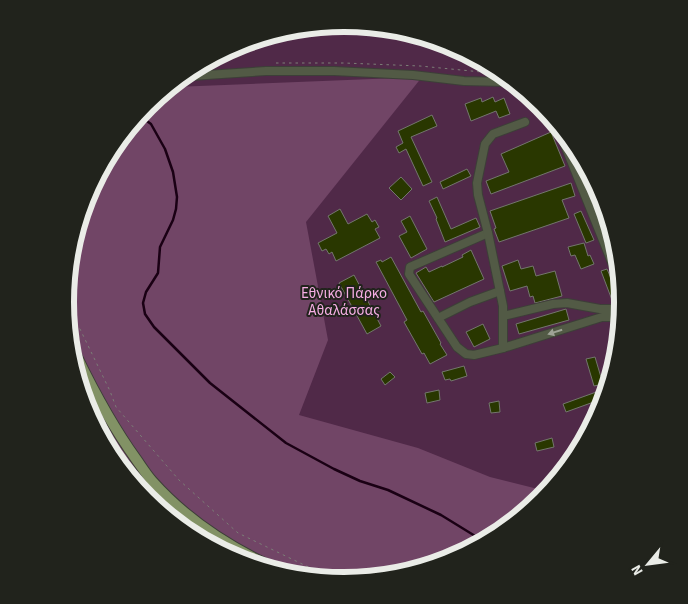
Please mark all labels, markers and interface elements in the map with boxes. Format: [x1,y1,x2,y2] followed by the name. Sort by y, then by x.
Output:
[301,283,387,321] park label: Εθνικό Πάρκο Αθαλάσσας
[548,328,563,336] one-way arrow
[623,539,673,589] north arrow
[627,561,649,579] text: N

